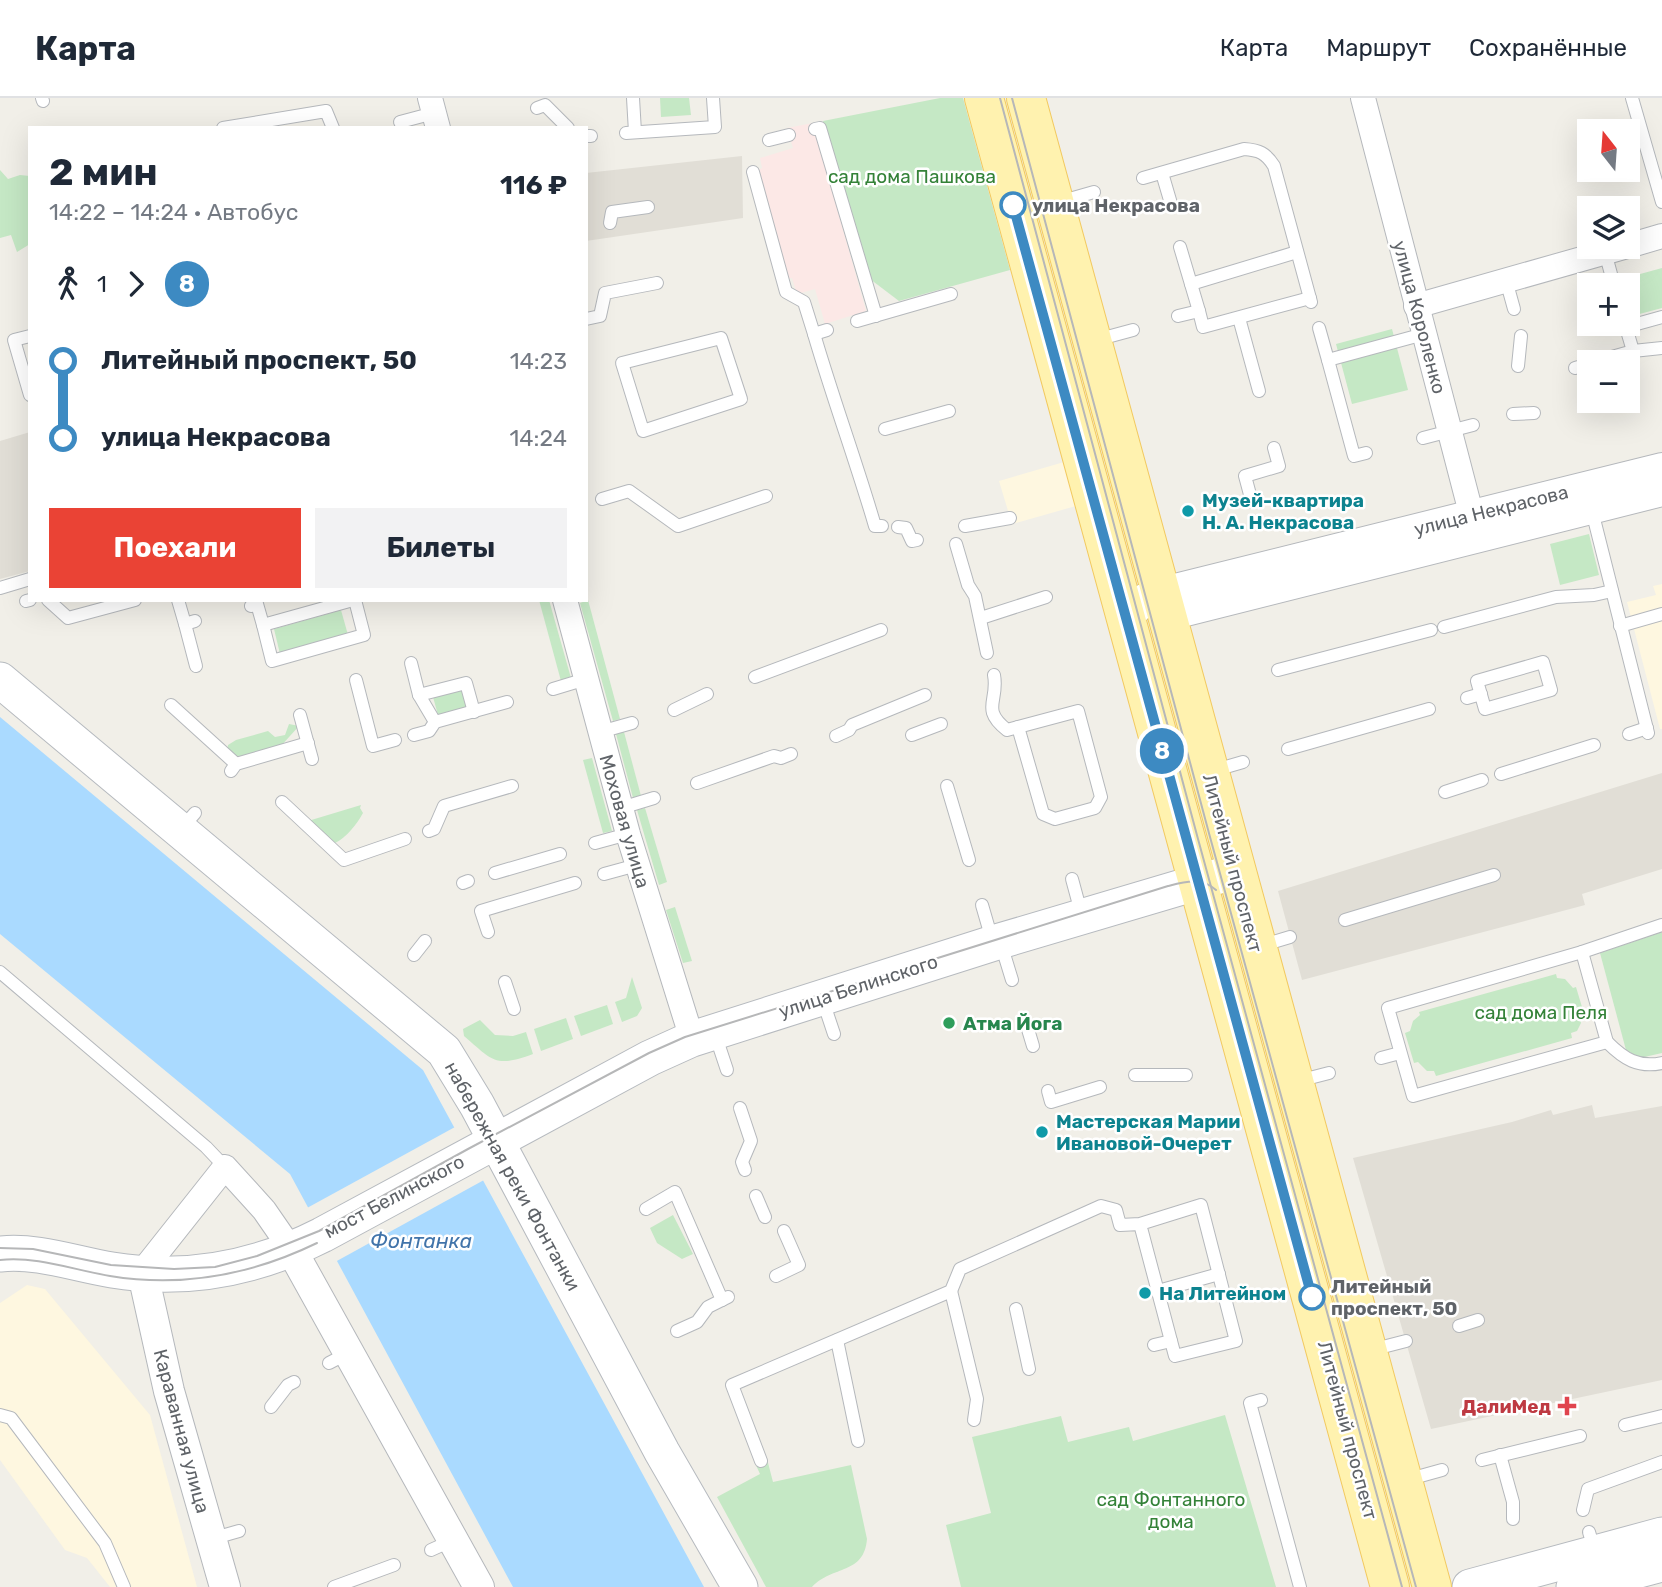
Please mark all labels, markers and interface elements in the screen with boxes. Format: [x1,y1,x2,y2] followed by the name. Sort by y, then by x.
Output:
[35,29,136,68] text: Карта
[1220,34,1288,62] text: Карта
[1326,34,1431,62] text: Маршрут
[1469,34,1627,62] text: Сохранённые
[1577,119,1640,182] north arrow
[1577,119,1640,413] map controls
[49,149,158,195] text: 2 мин
[828,165,996,188] park label: сад дома Пашкова
[500,170,567,201] text: 116 ₽
[1000,192,1026,218] marker: улица Некрасова
[1032,194,1200,217] place label: улица Некрасова
[1577,196,1640,259] button: layers
[49,198,298,226] text: 14:22 – 14:24 · Автобус
[1388,238,1451,396] street label: улица Короленко
[49,265,87,303] icon: walk
[117,265,155,303] icon: forward
[97,270,107,298] text: 1
[179,270,195,298] text: 8
[1577,273,1640,336] button: +
[101,345,417,376] text: Литейный проспект, 50
[510,347,567,375] text: 14:23
[1577,350,1640,413] button: −
[101,422,331,453] text: улица Некрасова
[509,424,567,452] text: 14:24
[1412,480,1571,541] street label: улица Некрасова
[1202,489,1364,534] place label: Музей-квартира Н. А. Некрасова
[1180,503,1196,519] marker: Музей-квартира Н. А. Некрасова
[49,508,301,588] button: Поехали
[315,508,567,588] button: Билеты
[1139,728,1185,774] line badge: 8
[1154,737,1170,765] text: 8
[594,752,655,891] street label: Моховая улица
[1198,771,1267,955] street label: Литейный проспект
[776,950,941,1023] street label: улица Белинского
[1475,1001,1607,1024] park label: сад дома Пеля
[963,1012,1062,1035] place label: Атма Йога
[941,1015,957,1031] marker: Атма Йога
[440,1058,585,1295] street label: набережная реки Фонтанки
[1056,1110,1240,1155] place label: Мастерская Марии Ивановой-Очерет
[1034,1124,1050,1140] marker: Мастерская Марии Ивановой-Очерет
[320,1150,468,1243] street label: мост Белинского
[370,1228,472,1253] water label: Фонтанка
[1331,1275,1457,1320] place label: Литейный проспект, 50
[1159,1282,1286,1305] place label: На Литейном
[1299,1284,1325,1310] marker: Литейный проспект, 50
[1137,1285,1153,1301] marker: На Литейном
[1313,1338,1382,1522] street label: Литейный проспект
[149,1347,214,1516] street label: Караванная улица
[1461,1395,1552,1418] place label: ДалиМед
[1557,1396,1577,1416] marker: ДалиМед
[1097,1488,1245,1533] park label: сад Фонтанного дома

